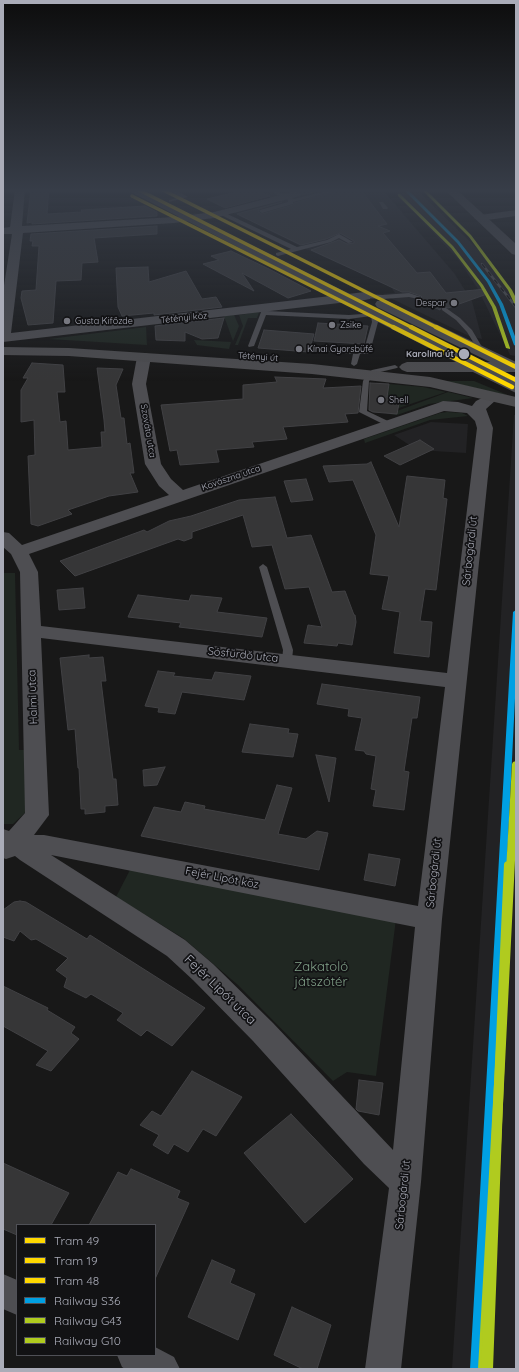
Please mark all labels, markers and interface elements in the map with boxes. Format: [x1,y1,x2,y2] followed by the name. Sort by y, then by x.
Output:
[416,298,446,308] place label: Despar
[449,298,459,308] marker: Despar
[160,310,208,326] street label: Tétényi köz
[62,316,72,326] marker: Gusta Kifőzde
[75,316,133,326] place label: Gusta Kifőzde
[327,320,337,330] marker: Zsike
[340,320,362,330] place label: Zsike
[294,344,304,354] marker: Kínai Gyorsbüfé
[307,344,373,354] place label: Kínai Gyorsbüfé
[457,347,471,361] marker: Karolina út
[406,349,454,359] place label: Karolina út
[237,350,279,364] street label: Tétényi út
[376,395,386,405] marker: Shell
[389,395,408,405] place label: Shell
[138,403,158,459] street label: Szováta utca
[200,463,262,493] street label: Kovászna utca
[460,516,480,586] street label: Sárbogárdi út
[207,645,279,665] street label: Sósfürdő utca
[25,669,41,725] street label: Halmi utca
[424,838,444,908] street label: Sárbogárdi út
[184,864,260,892] street label: Fejér Lipót köz
[181,952,259,1028] street label: Fejér Lipót utca
[294,959,348,990] park label: Zakatoló játszótér
[393,1160,413,1230] street label: Sárbogárdi út
[16,1224,156,1356] legend
[54,1233,99,1248] text: Tram 49
[54,1253,98,1268] text: Tram 19
[54,1273,99,1288] text: Tram 48
[54,1293,120,1308] text: Railway S36
[54,1313,122,1328] text: Railway G43
[54,1333,121,1348] text: Railway G10

